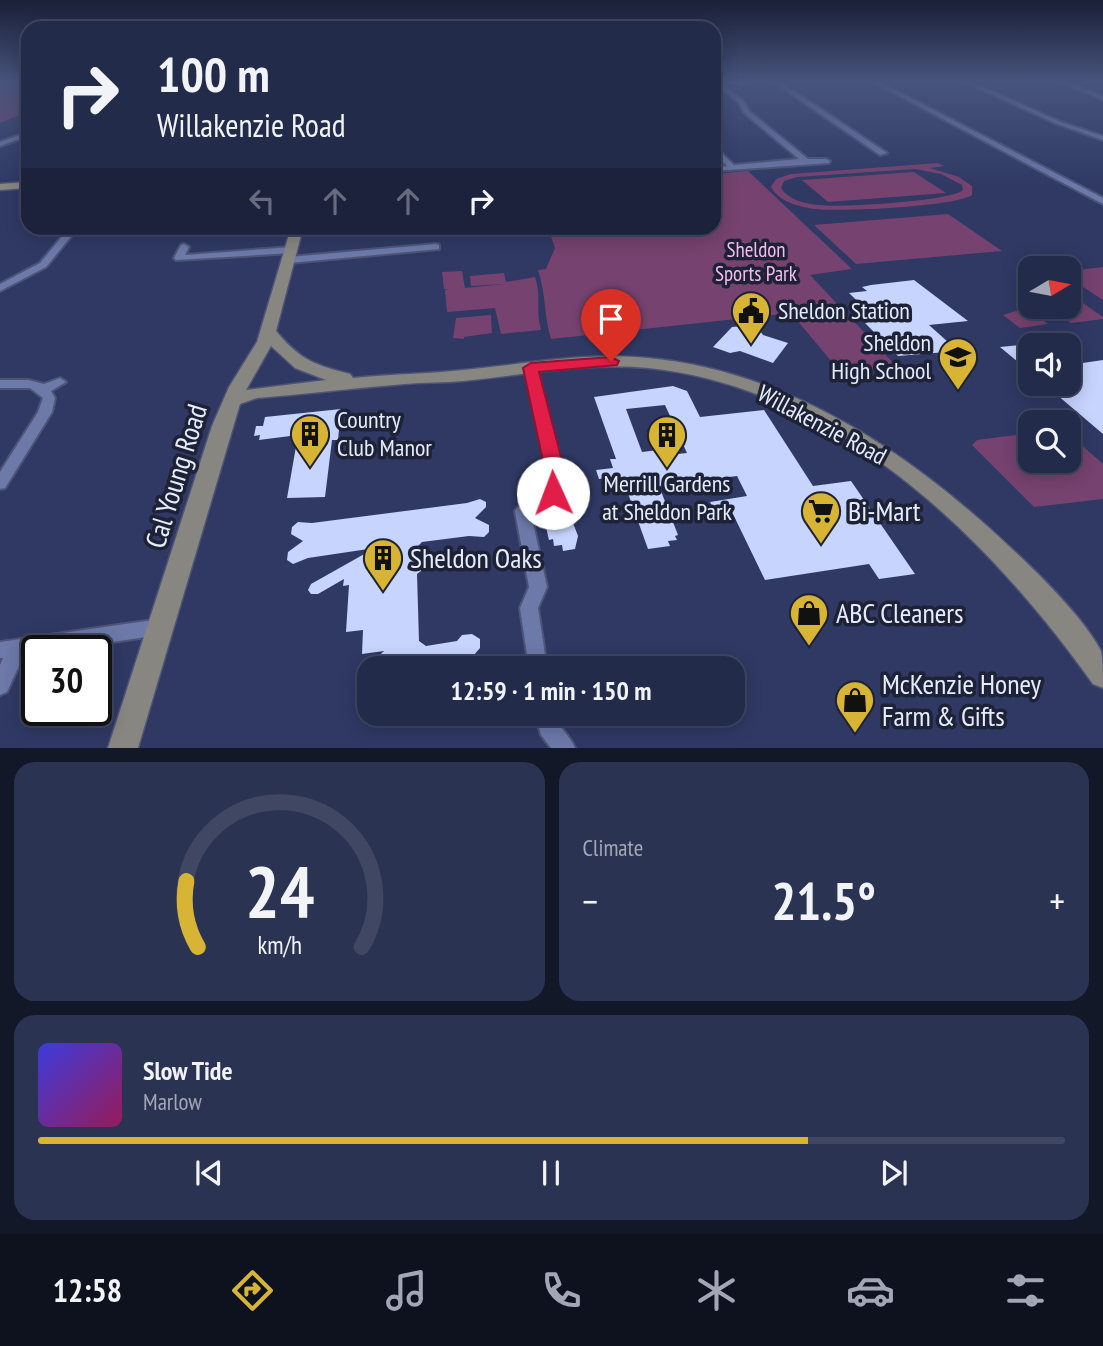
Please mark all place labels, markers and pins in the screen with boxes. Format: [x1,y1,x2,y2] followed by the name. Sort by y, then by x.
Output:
[581,289,641,361] pin
[730,290,772,345] public building icon: Sheldon Station
[778,295,910,326] place label: Sheldon Station
[831,327,931,386] place label: Sheldon High School
[937,336,979,391] school or university icon: Sheldon High School
[337,404,432,463] place label: Country Club Manor
[289,413,331,468] building icon: Country Club Manor
[646,414,688,469] building icon: Merrill Gardens at Sheldon Park
[602,468,733,527] place label: Merrill Gardens at Sheldon Park
[800,490,842,545] supermarket icon: Bi-Mart
[848,492,921,529] place label: Bi-Mart
[362,537,404,592] building icon: Sheldon Oaks
[410,539,542,576] place label: Sheldon Oaks
[788,592,830,647] shop icon: ABC Cleaners
[836,594,963,631] place label: ABC Cleaners
[882,665,1042,734] place label: McKenzie Honey Farm & Gifts
[834,679,876,734] shop icon: McKenzie Honey Farm & Gifts

